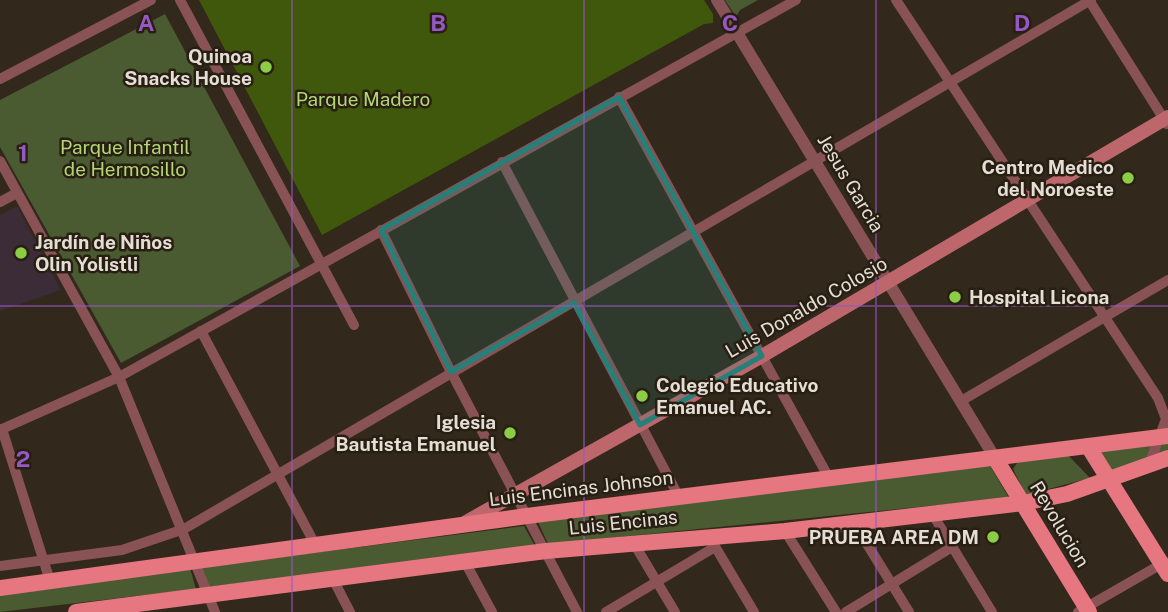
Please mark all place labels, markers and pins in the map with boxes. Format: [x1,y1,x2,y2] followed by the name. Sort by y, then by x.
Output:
[124,45,252,89] place label: Quinoa Snacks House
[258,59,274,75] marker: Quinoa Snacks House
[981,156,1114,200] place label: Centro Medico del Noroeste
[1120,170,1136,186] marker: Centro Medico del Noroeste
[35,231,172,275] place label: Jardín de Niños Olin Yolistli
[13,245,29,261] marker: Jardín de Niños Olin Yolistli
[969,286,1109,308] place label: Hospital Licona
[947,289,963,305] marker: Hospital Licona
[656,374,818,418] place label: Colegio Educativo Emanuel AC.
[634,388,650,404] marker: Colegio Educativo Emanuel AC.
[336,411,496,455] place label: Iglesia Bautista Emanuel
[502,425,518,441] marker: Iglesia Bautista Emanuel
[809,526,979,548] place label: PRUEBA AREA DM
[985,529,1001,545] marker: PRUEBA AREA DM

